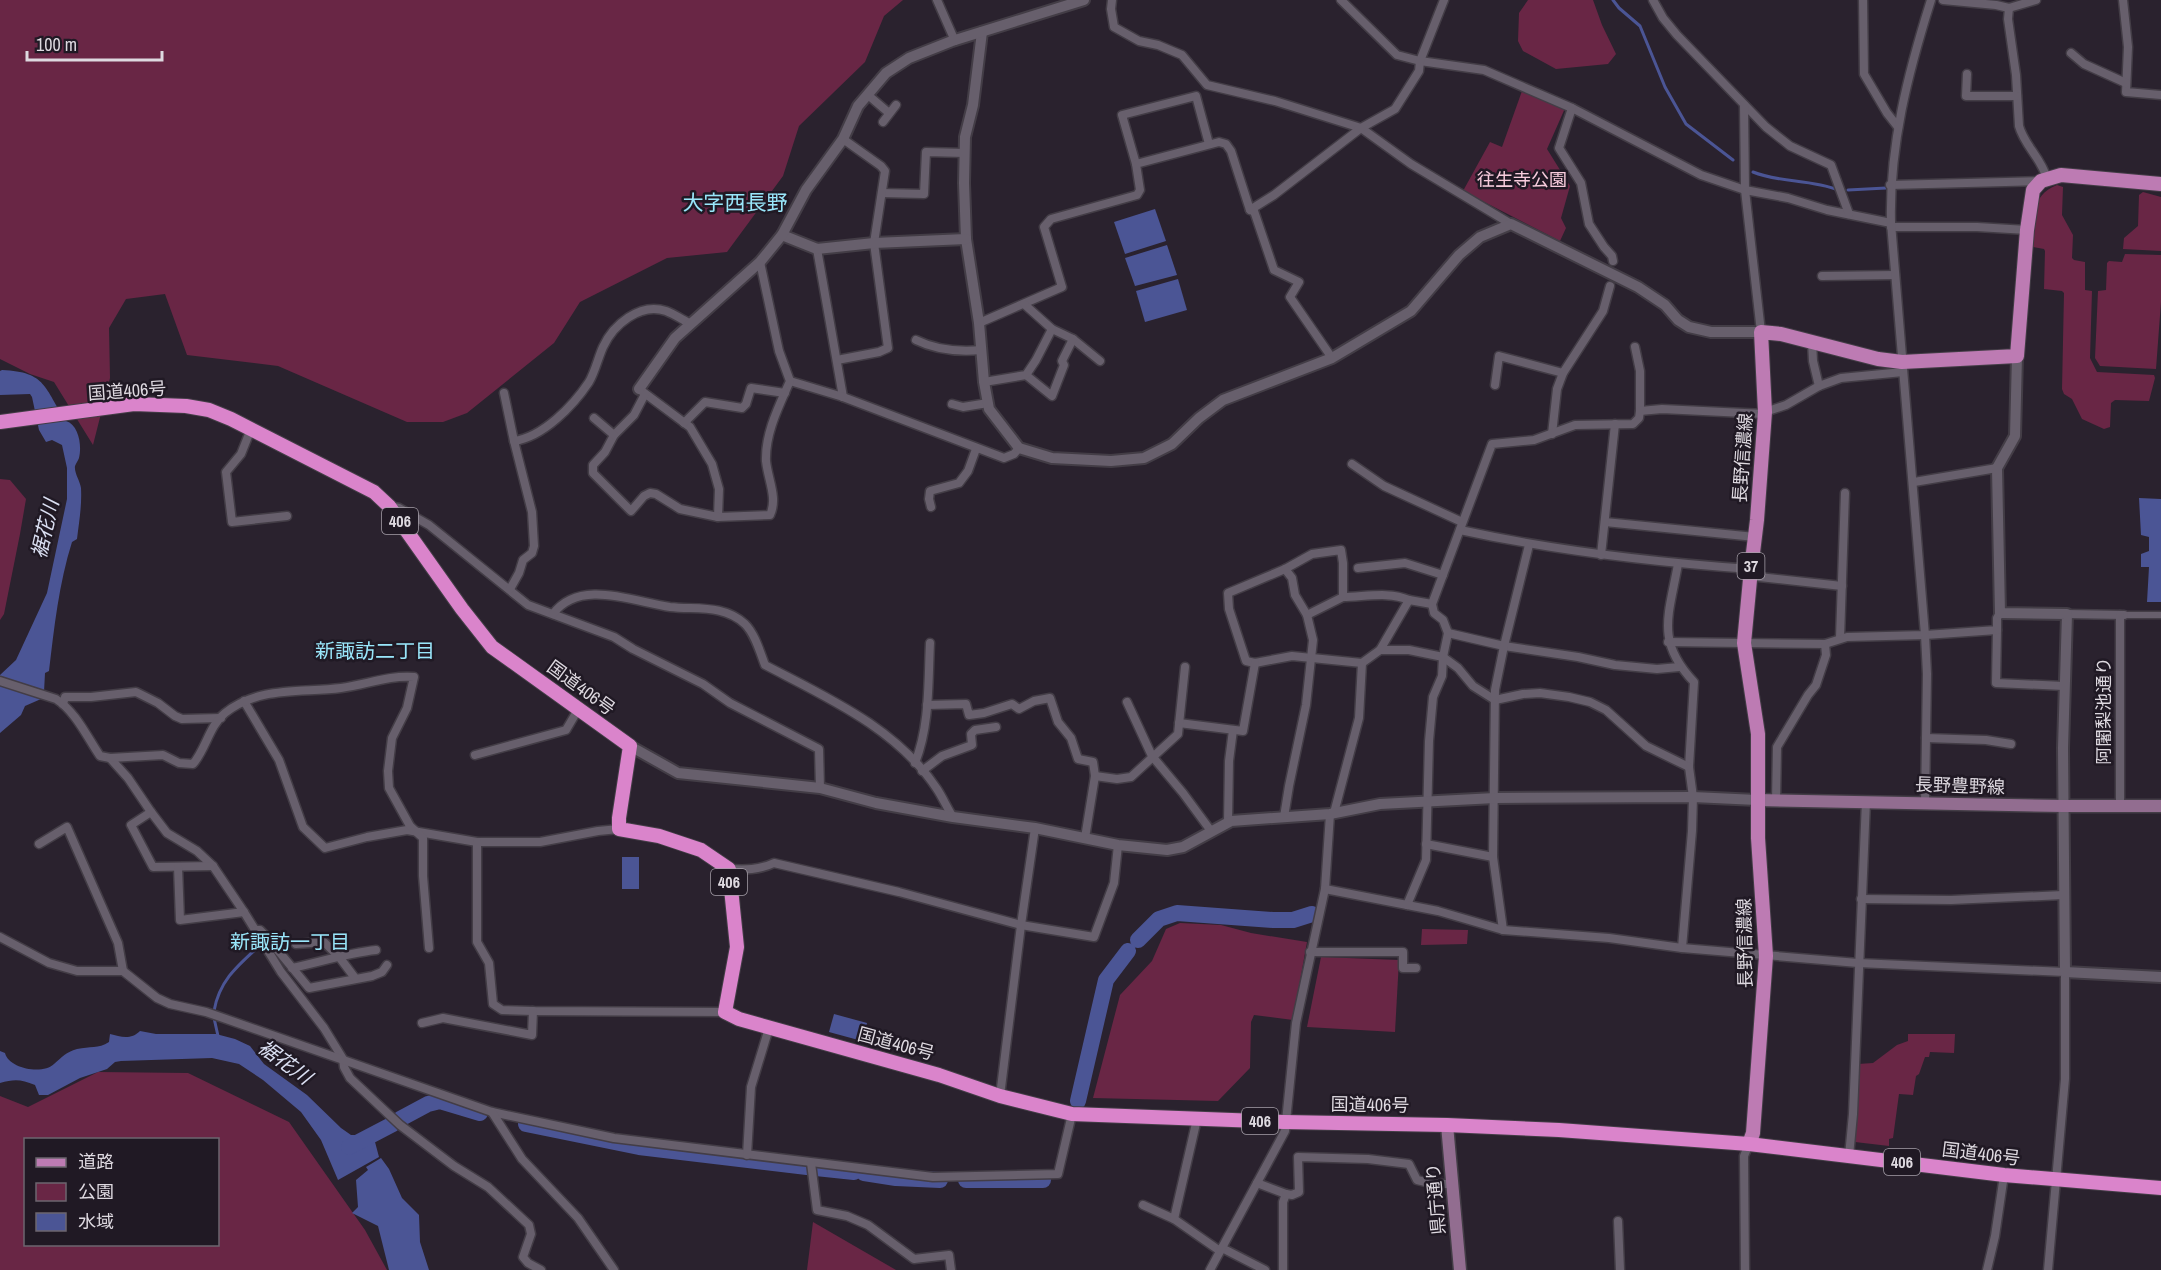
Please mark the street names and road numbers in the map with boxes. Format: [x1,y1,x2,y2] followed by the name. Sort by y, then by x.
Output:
[87,375,167,406] street label: 国道406号
[1727,412,1758,504] street label: 長野信濃線
[382,508,418,534] road number: 406
[1738,553,1764,579] road number: 37
[542,654,620,721] street label: 国道406号
[2091,657,2116,765] street label: 阿闍梨池通り
[1915,771,2005,800] street label: 長野豊野線
[711,869,747,895] road number: 406
[1731,898,1758,988] street label: 長野信濃線
[855,1021,937,1066] street label: 国道406号
[1330,1091,1410,1118] street label: 国道406号
[1242,1108,1278,1134] road number: 406
[1941,1136,2022,1171] street label: 国道406号
[1884,1149,1920,1175] road number: 406
[1420,1162,1451,1236] street label: 県庁通り

